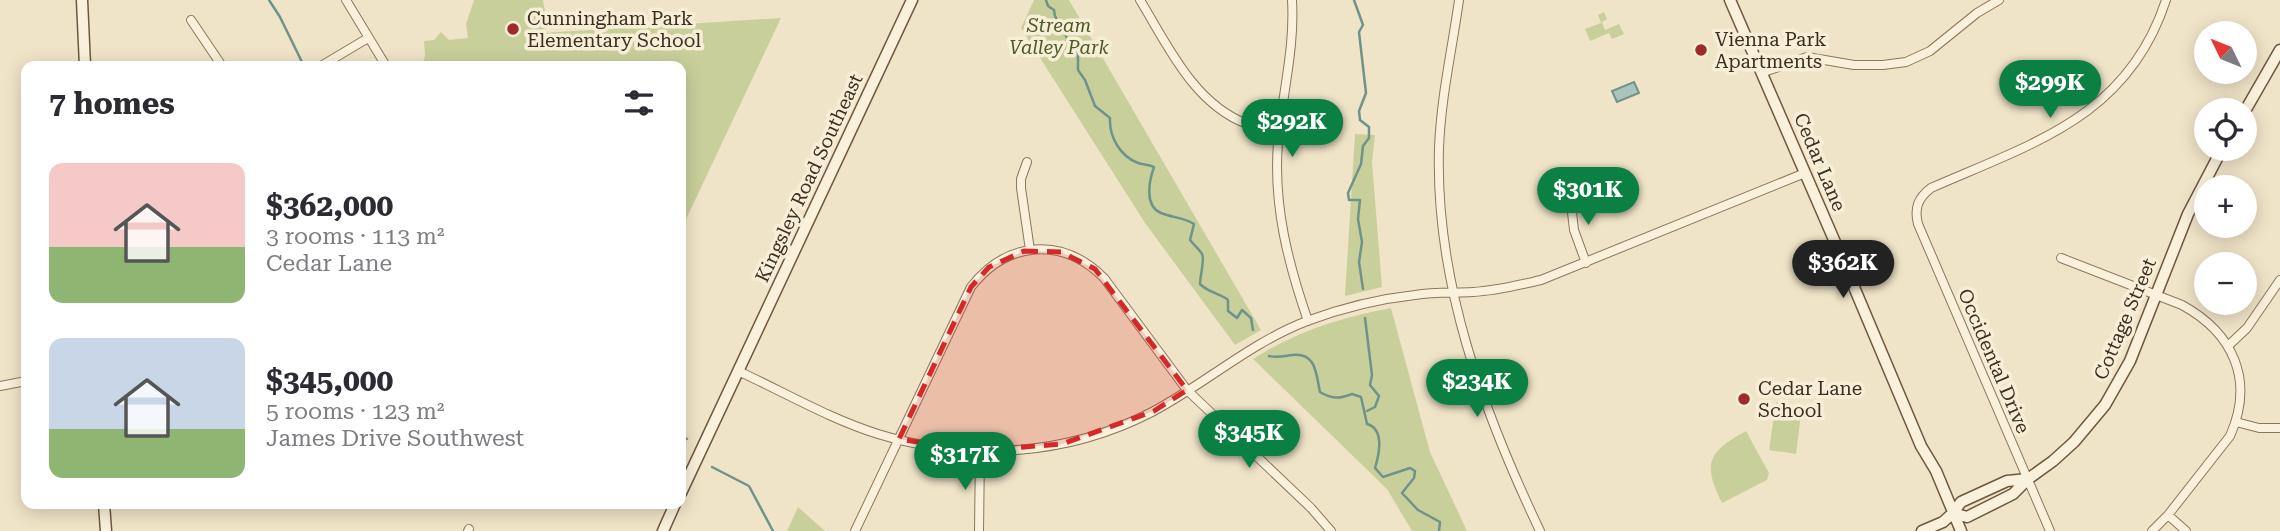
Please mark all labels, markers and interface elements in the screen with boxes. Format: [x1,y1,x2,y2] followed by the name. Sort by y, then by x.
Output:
[527,7,701,52] place label: Cunningham Park Elementary School
[1009,14,1109,59] park label: Stream Valley Park
[505,21,521,37] marker: Cunningham Park Elementary School
[2194,21,2258,84] north arrow
[2194,21,2257,315] map controls
[1715,28,1826,73] place label: Vienna Park Apartments
[1693,42,1709,58] marker: Vienna Park Apartments
[2001,60,2099,120] pin: $299K
[2015,69,2085,96] text: $299K
[751,70,867,286] street label: Kingsley Road Southeast
[620,84,658,122] icon: filters
[49,86,175,121] text: 7 homes
[2194,98,2257,161] button: locate
[1243,100,1341,159] pin: $292K
[1257,108,1327,135] text: $292K
[1789,110,1851,214] street label: Cedar Lane
[1539,168,1637,227] pin: $301K
[2194,175,2257,238] button: +
[1553,176,1623,203] text: $301K
[266,188,393,223] text: $362,000
[105,191,189,275] icon: home
[266,223,444,250] text: 3 rooms · 113 m²
[1794,240,1892,300] pin: $362K
[1808,249,1878,276] text: $362K
[266,250,392,277] text: Cedar Lane
[2194,252,2257,315] button: −
[2089,255,2161,383] street label: Cottage Street
[1953,285,2035,437] street label: Occidental Drive
[1428,360,1526,419] pin: $234K
[266,363,393,398] text: $345,000
[105,366,189,450] icon: home
[1442,368,1512,395] text: $234K
[1758,377,1862,422] place label: Cedar Lane School
[1736,391,1752,407] marker: Cedar Lane School
[266,398,444,425] text: 5 rooms · 123 m²
[1200,410,1298,470] pin: $345K
[1214,419,1284,446] text: $345K
[266,425,524,452] text: James Drive Southwest
[916,433,1014,492] pin: $317K
[930,441,1000,468] text: $317K

